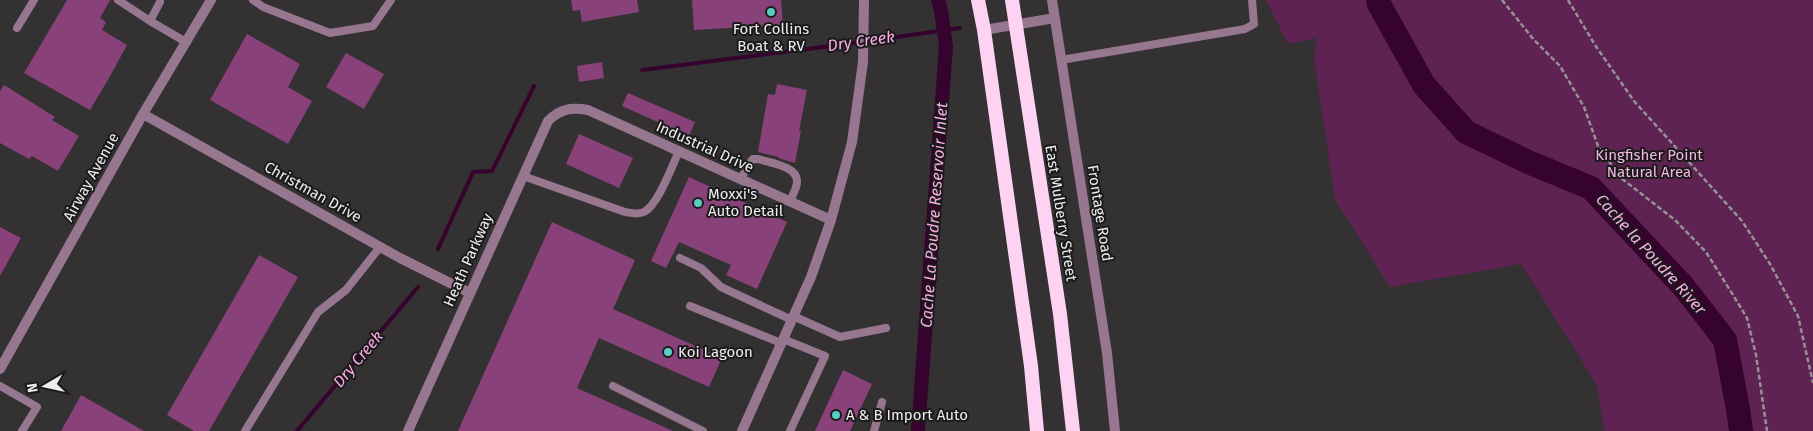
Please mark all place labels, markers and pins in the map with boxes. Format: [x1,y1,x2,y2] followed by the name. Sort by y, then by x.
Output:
[765,6,777,18] marker: Fort Collins Boat & RV
[733,20,809,55] place label: Fort Collins Boat & RV
[708,185,784,220] place label: Moxxi's Auto Detail
[692,197,704,209] marker: Moxxi's Auto Detail
[678,343,753,361] place label: Koi Lagoon
[662,346,674,358] marker: Koi Lagoon
[846,406,968,424] place label: A & B Import Auto
[830,409,842,421] marker: A & B Import Auto

